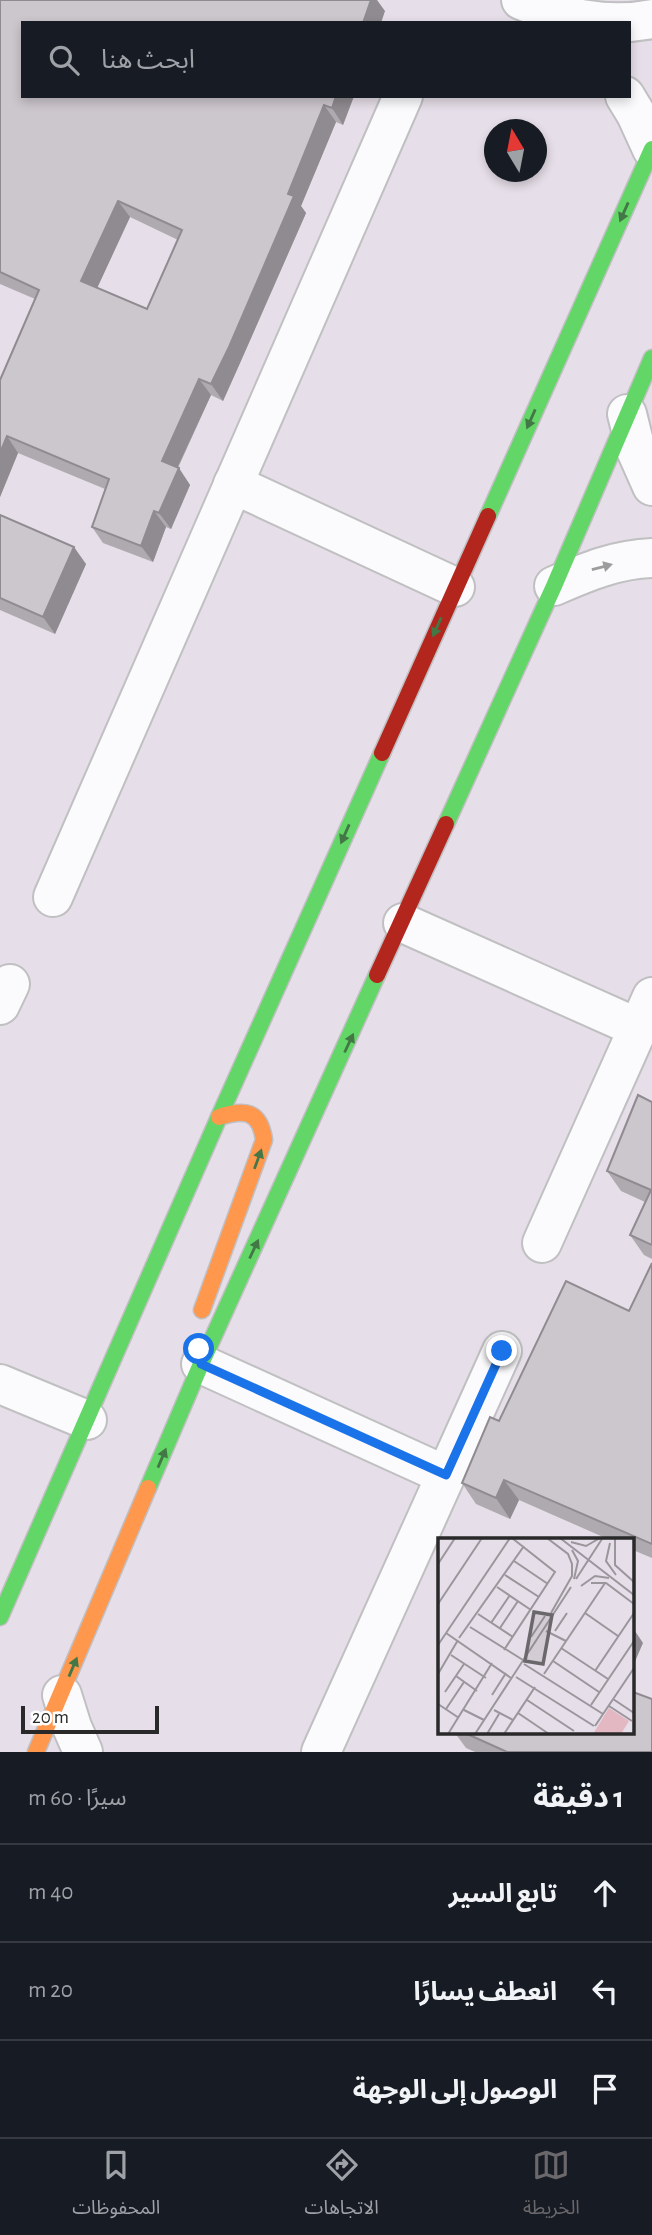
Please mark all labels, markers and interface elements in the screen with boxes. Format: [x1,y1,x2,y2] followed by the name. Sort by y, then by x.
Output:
[21,21,631,98] search box
[45,41,83,79] icon: search
[101,47,195,73] text: ابحث هنا
[484,119,547,182] north arrow
[618,201,629,222] one-way arrow
[525,409,537,429] one-way arrow
[591,561,613,572] one-way arrow
[431,616,442,637] one-way arrow
[339,824,350,845] one-way arrow
[343,1033,354,1053] one-way arrow
[252,1149,263,1170] one-way arrow
[249,1239,260,1260] one-way arrow
[183,1333,214,1364] route start
[486,1335,517,1366] route end
[157,1447,168,1468] one-way arrow
[438,1538,634,1734] inset map
[67,1657,79,1677] one-way arrow
[21,1703,159,1735] scale bar
[32,1708,69,1727] text: 20 m
[533,1783,624,1813] text: 1 دقيقة
[28,1787,127,1810] text: سيرًا · 60 m
[586,1874,624,1912] icon: ahead
[28,1881,73,1904] text: 40 m
[449,1881,557,1907] text: تابع السير
[586,1972,624,2010] icon: left
[28,1979,73,2002] text: 20 m
[413,1979,557,2005] text: انعطف يسارًا
[586,2070,624,2108] icon: arrive
[353,2077,557,2103] text: الوصول إلى الوجهة
[72,2146,160,2228] tab: المحفوظات
[305,2146,379,2228] tab: الاتجاهات
[523,2146,580,2228] tab: الخريطة

